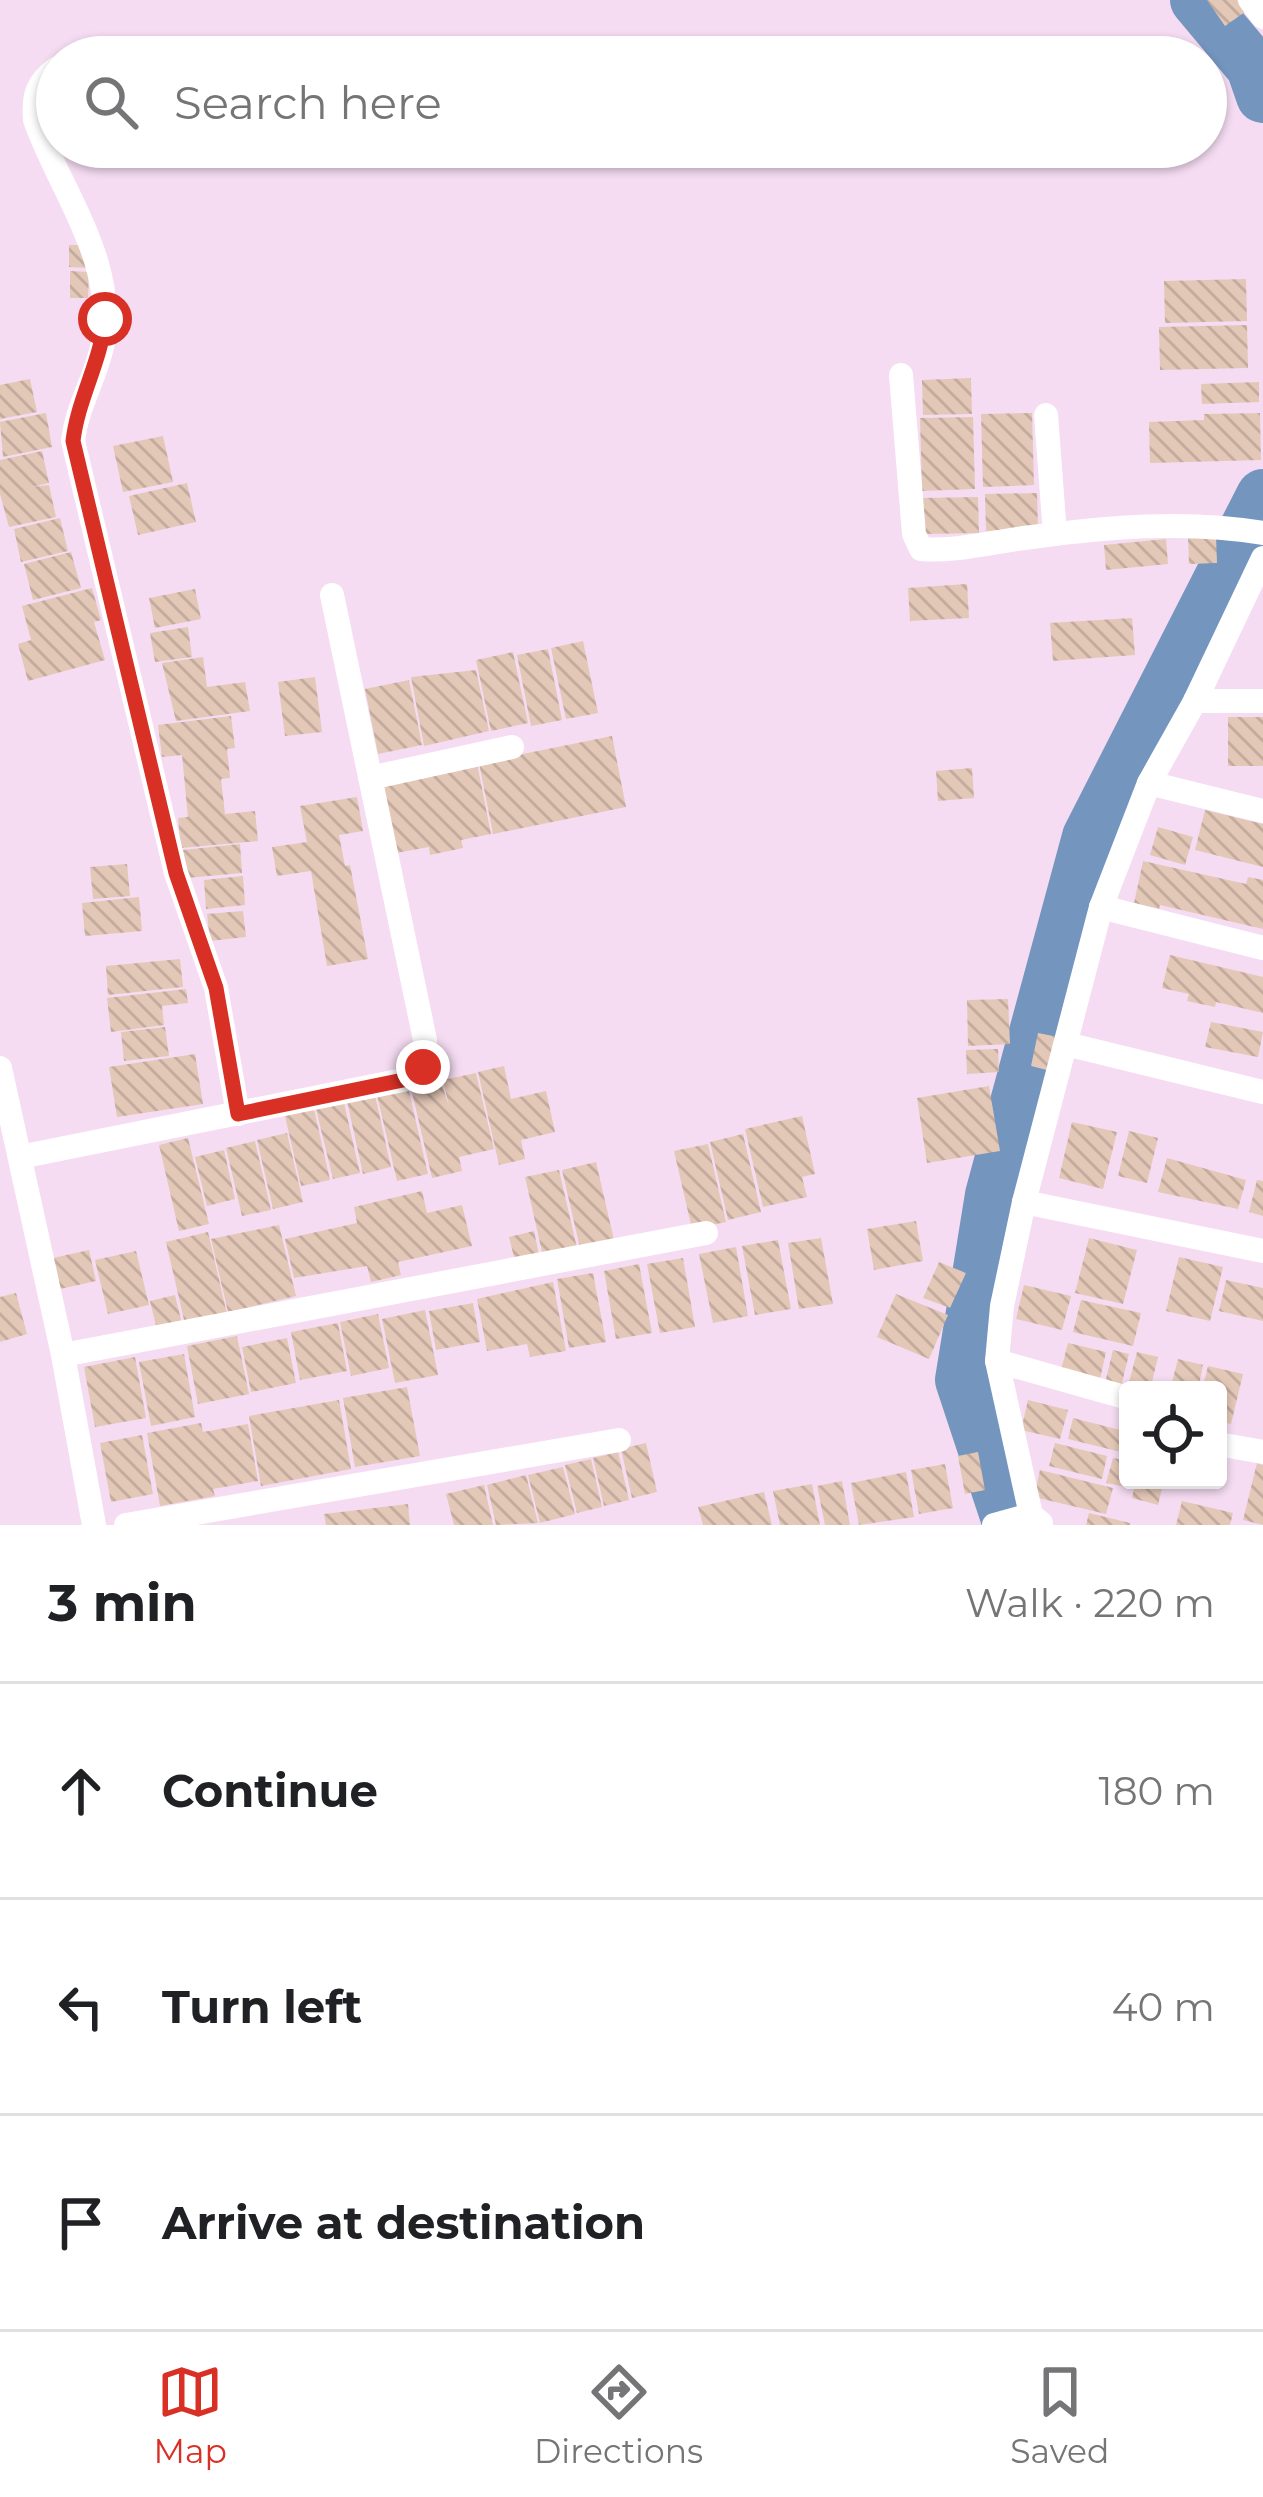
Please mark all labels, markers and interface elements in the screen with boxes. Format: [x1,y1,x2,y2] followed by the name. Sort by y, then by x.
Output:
[36,36,1227,168] search box
[78,69,144,135] icon: search
[174,75,442,130] text: Search here
[78,292,132,346] route start
[396,1040,450,1094] route end
[1119,1381,1227,1489] map controls
[1119,1381,1227,1489] button: locate
[48,1572,197,1634] text: 3 min
[965,1579,1215,1627] text: Walk · 220 m
[48,1758,114,1824] icon: ahead
[162,1763,378,1818] text: Continue
[1099,1767,1215,1815] text: 180 m
[48,1974,114,2040] icon: left
[162,1979,362,2034] text: Turn left
[1112,1983,1215,2031] text: 40 m
[48,2190,114,2256] icon: arrive
[162,2195,645,2250] text: Arrive at destination
[154,2359,227,2471] tab: Map
[534,2359,703,2471] tab: Directions
[1010,2359,1109,2471] tab: Saved

